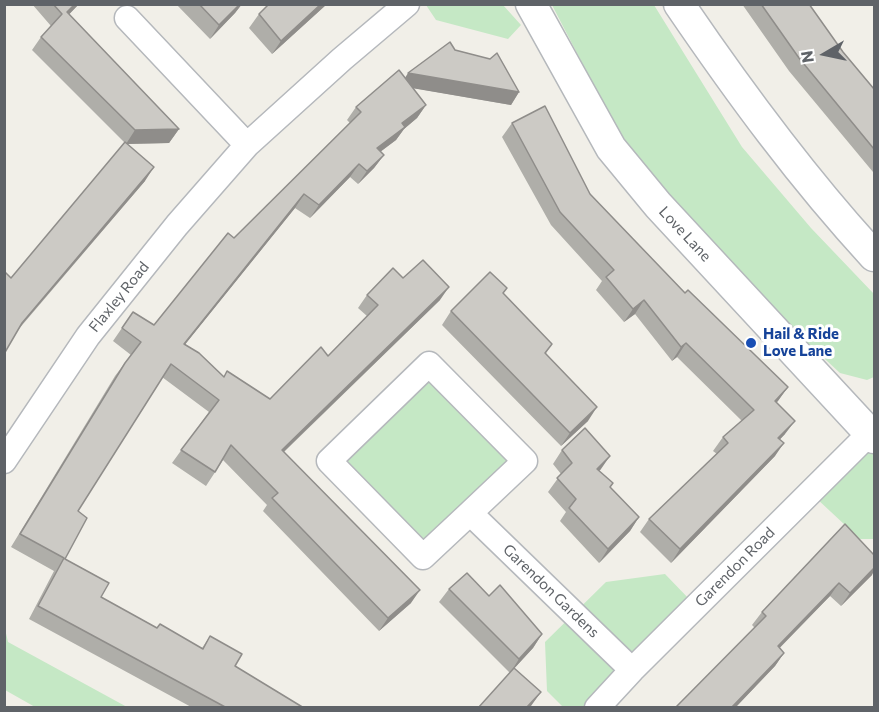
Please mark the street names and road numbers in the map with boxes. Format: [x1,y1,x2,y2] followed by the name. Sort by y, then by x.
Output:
[655,203,715,265] street label: Love Lane
[85,258,153,336] street label: Flaxley Road
[691,523,779,611] street label: Garendon Road
[499,541,603,641] street label: Garendon Gardens

